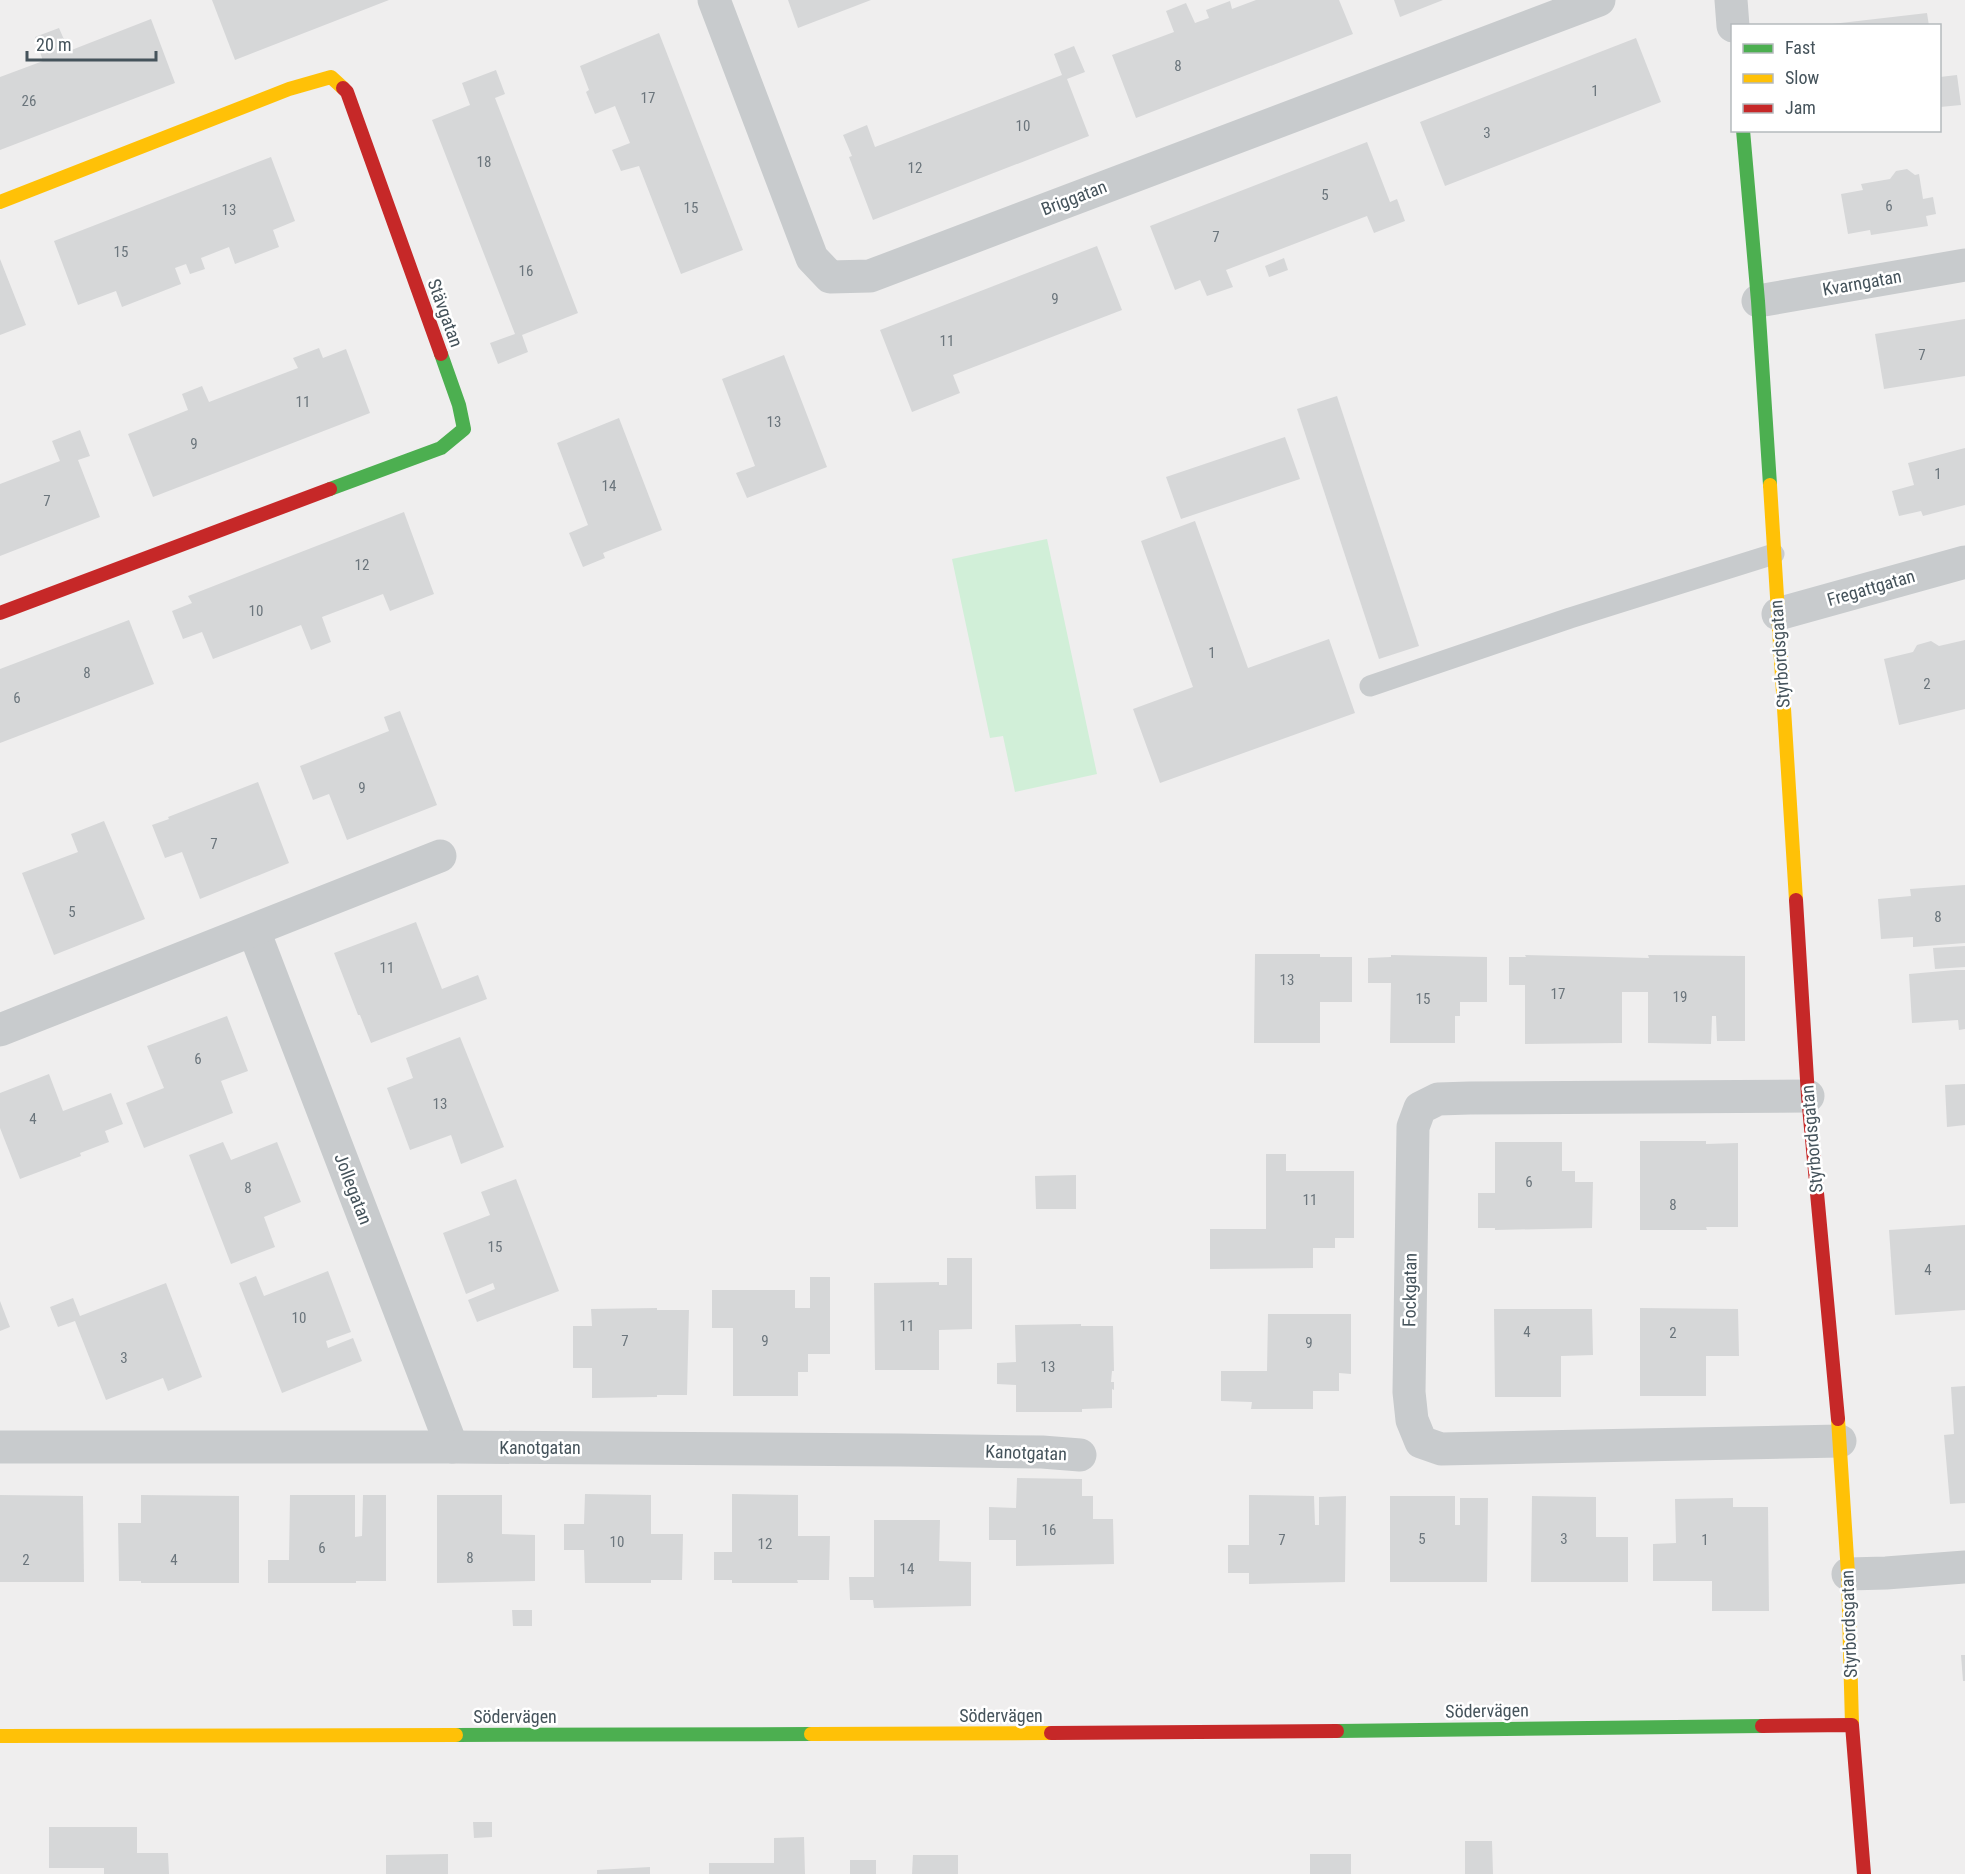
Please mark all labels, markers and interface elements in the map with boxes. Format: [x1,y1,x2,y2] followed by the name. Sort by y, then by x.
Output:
[27,24,156,62] scale bar
[1731,24,1941,132] legend
[36,34,71,55] text: 20 m
[1785,37,1816,58] text: Fast
[1174,57,1182,75] house number: 8
[1785,67,1820,88] text: Slow
[1591,82,1599,100] house number: 1
[641,89,655,107] house number: 17
[22,92,36,110] house number: 26
[1785,97,1816,118] text: Jam
[1016,117,1030,135] house number: 10
[1483,124,1491,142] house number: 3
[477,153,491,171] house number: 18
[908,159,922,177] house number: 12
[1038,175,1110,220] street label: Briggatan
[1321,186,1329,204] house number: 5
[1885,197,1893,215] house number: 6
[684,199,698,217] house number: 15
[222,201,236,219] house number: 13
[1212,228,1220,246] house number: 7
[114,243,128,261] house number: 15
[519,262,533,280] house number: 16
[1821,265,1903,300] street label: Kvarngatan
[423,276,467,350] street label: Stävgatan
[1051,290,1059,308] house number: 9
[940,332,954,350] house number: 11
[1918,346,1926,364] house number: 7
[296,393,310,411] house number: 11
[767,413,781,431] house number: 13
[190,435,198,453] house number: 9
[1934,465,1942,483] house number: 1
[602,477,616,495] house number: 14
[43,492,51,510] house number: 7
[355,556,369,574] house number: 12
[1824,565,1917,610] street label: Fregattgatan
[1765,599,1794,709] street label: Styrbordsgatan
[249,602,263,620] house number: 10
[1208,644,1216,662] house number: 1
[83,664,91,682] house number: 8
[1923,675,1931,693] house number: 2
[13,689,21,707] house number: 6
[358,779,366,797] house number: 9
[210,835,218,853] house number: 7
[68,903,76,921] house number: 5
[1934,908,1942,926] house number: 8
[380,959,394,977] house number: 11
[1280,971,1294,989] house number: 13
[1551,985,1565,1003] house number: 17
[1673,988,1687,1006] house number: 19
[1416,990,1430,1008] house number: 15
[194,1050,202,1068] house number: 6
[1796,1084,1827,1194] street label: Styrbordsgatan
[433,1095,447,1113] house number: 13
[29,1110,37,1128] house number: 4
[330,1150,377,1227] street label: Jollegatan
[1525,1173,1533,1191] house number: 6
[244,1179,252,1197] house number: 8
[1303,1191,1317,1209] house number: 11
[1669,1196,1677,1214] house number: 8
[488,1238,502,1256] house number: 15
[1398,1253,1421,1327] street label: Fockgatan
[1924,1261,1932,1279] house number: 4
[292,1309,306,1327] house number: 10
[900,1317,914,1335] house number: 11
[1523,1323,1531,1341] house number: 4
[1669,1324,1677,1342] house number: 2
[621,1332,629,1350] house number: 7
[761,1332,769,1350] house number: 9
[1305,1334,1313,1352] house number: 9
[120,1349,128,1367] house number: 3
[1041,1358,1055,1376] house number: 13
[499,1437,581,1458] street label: Kanotgatan
[985,1441,1067,1464] street label: Kanotgatan
[1042,1521,1056,1539] house number: 16
[1418,1530,1426,1548] house number: 5
[1560,1530,1568,1548] house number: 3
[1278,1531,1286,1549] house number: 7
[1701,1531,1709,1549] house number: 1
[610,1533,624,1551] house number: 10
[758,1535,772,1553] house number: 12
[318,1539,326,1557] house number: 6
[466,1549,474,1567] house number: 8
[22,1551,30,1569] house number: 2
[170,1551,178,1569] house number: 4
[900,1560,914,1578] house number: 14
[1836,1570,1861,1678] street label: Styrbordsgatan
[1445,1699,1529,1722] street label: Södervägen
[959,1705,1043,1726] street label: Södervägen
[473,1706,557,1727] street label: Södervägen

